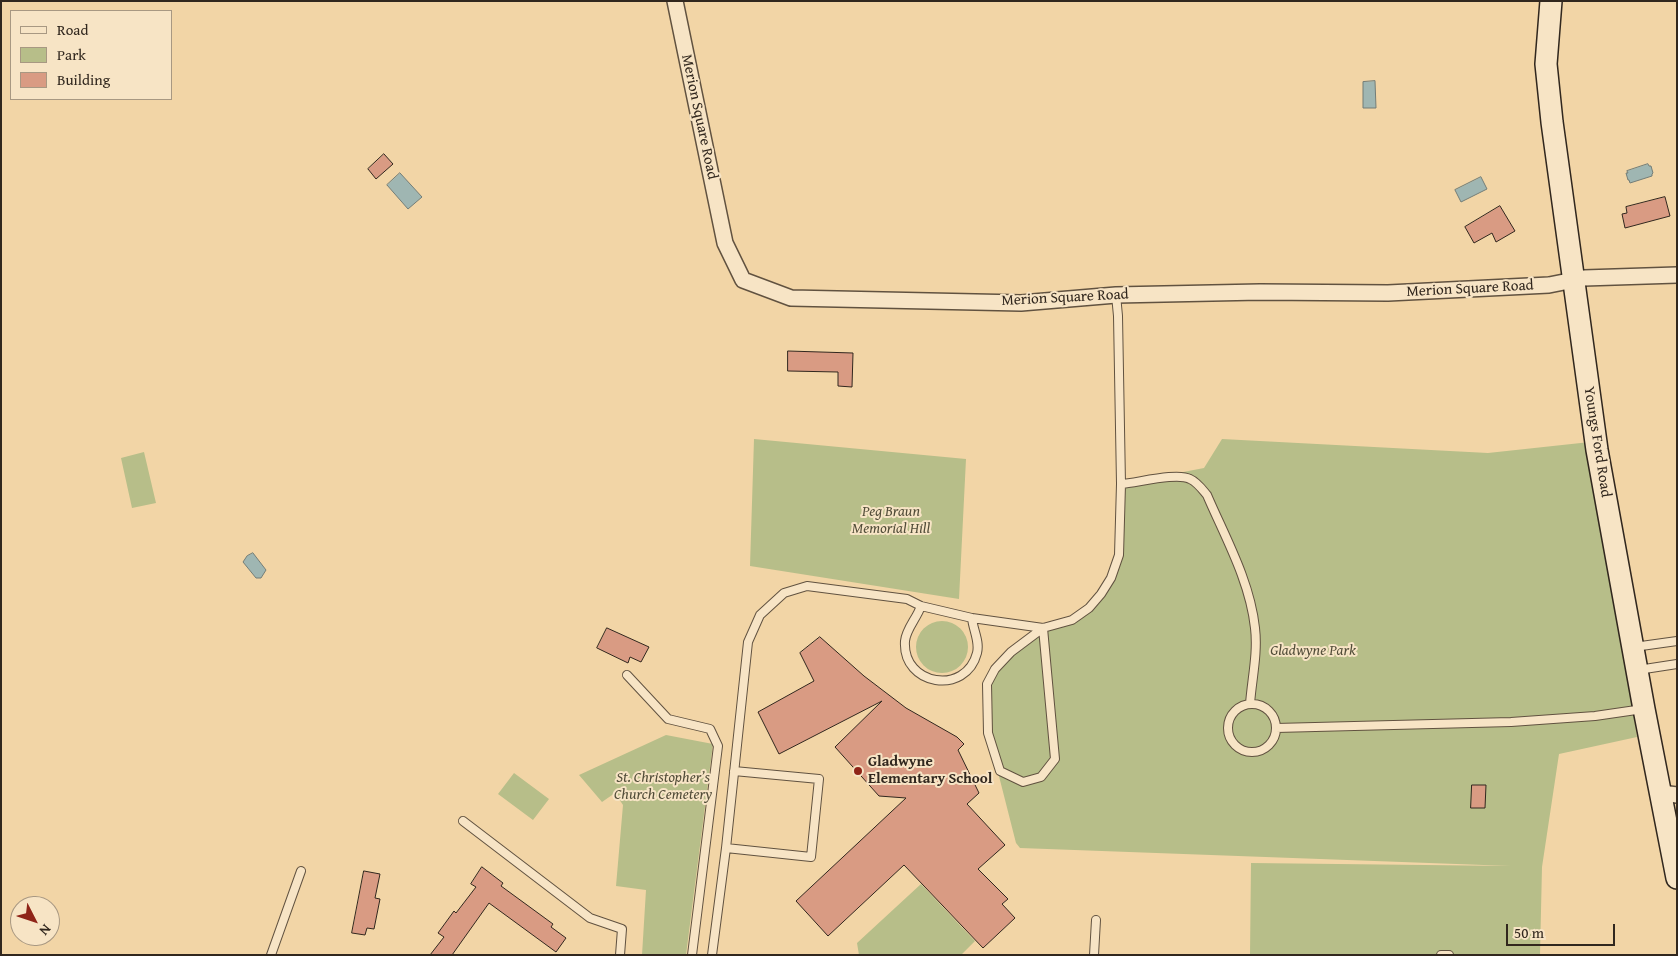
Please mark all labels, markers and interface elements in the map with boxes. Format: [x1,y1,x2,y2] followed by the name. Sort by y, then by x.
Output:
[10,10,172,100] legend
[57,19,88,40] text: Road
[57,44,86,65] text: Park
[677,53,721,181] street label: Merion Square Road
[57,69,110,90] text: Building
[1406,277,1534,301] street label: Merion Square Road
[1001,286,1129,310] street label: Merion Square Road
[1579,385,1615,499] street label: Youngs Ford Road
[852,503,930,538] park label: Peg Braun Memorial Hill
[1270,642,1356,660] park label: Gladwyne Park
[868,753,992,788] place label: Gladwyne Elementary School
[852,765,864,777] marker: Gladwyne Elementary School
[614,769,712,804] park label: St. Christopher’s Church Cemetery
[10,896,60,946] north arrow
[1508,914,1617,946] scale bar
[35,920,56,940] text: N
[1514,922,1544,943] text: 50 m

